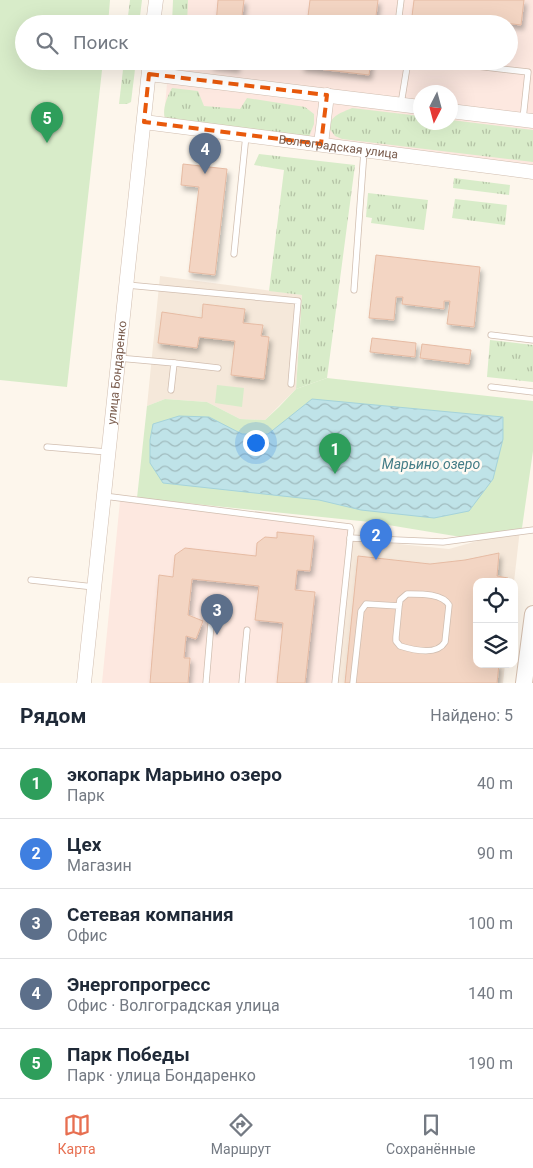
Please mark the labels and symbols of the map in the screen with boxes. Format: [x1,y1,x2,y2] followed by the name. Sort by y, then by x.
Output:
[413,85,458,130] north arrow
[31,102,63,143] pin: 5
[278,132,399,162] street label: Волгоградская улица
[189,133,221,174] pin: 4
[104,320,129,425] street label: улица Бондаренко
[243,430,269,456] your location
[319,433,351,474] pin: 1
[382,456,480,472] water label: Марьино озеро
[360,519,392,560] pin: 2
[201,594,233,635] pin: 3

